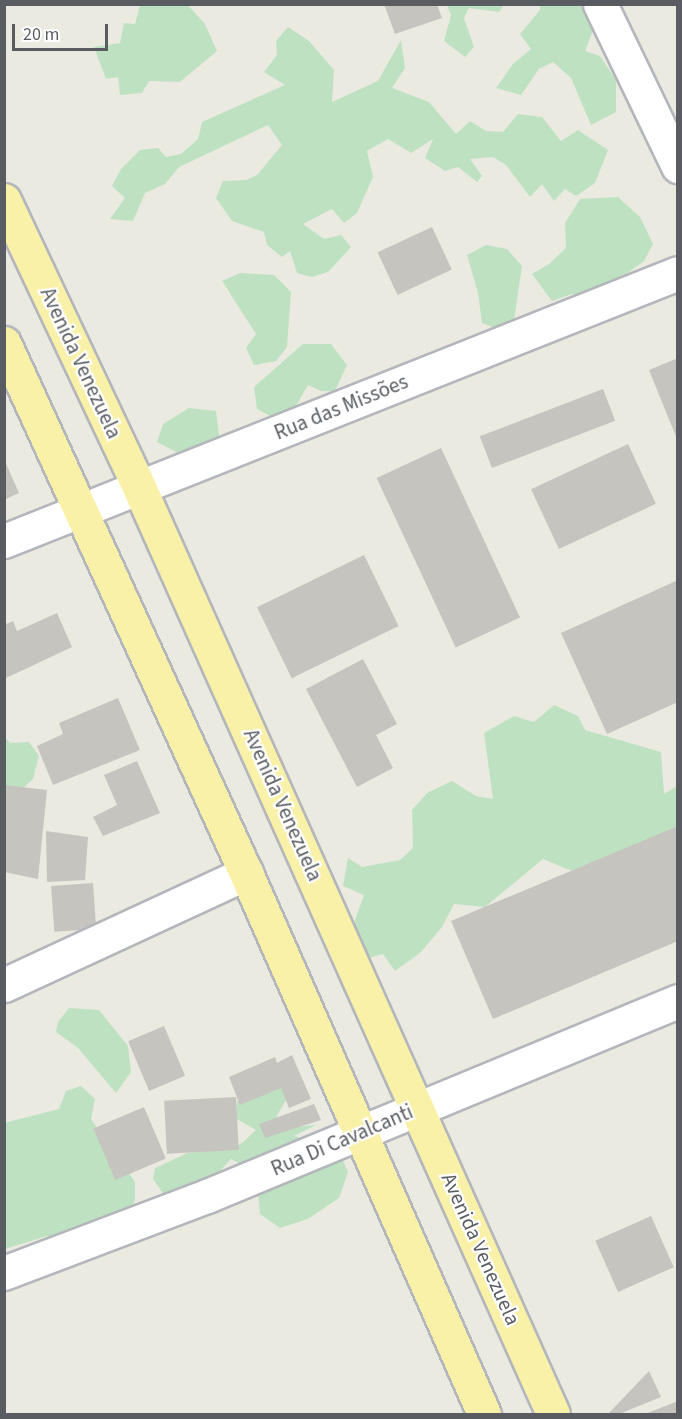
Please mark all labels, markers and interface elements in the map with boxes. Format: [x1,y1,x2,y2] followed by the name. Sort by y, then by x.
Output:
[15,12,111,50] scale bar
[23,22,59,47] text: 20 m
[35,283,127,443] street label: Avenida Venezuela
[270,369,412,445] street label: Rua das Missões
[238,725,328,885] street label: Avenida Venezuela
[267,1099,417,1181] street label: Rua Di Cavalcanti
[436,1169,526,1329] street label: Avenida Venezuela

